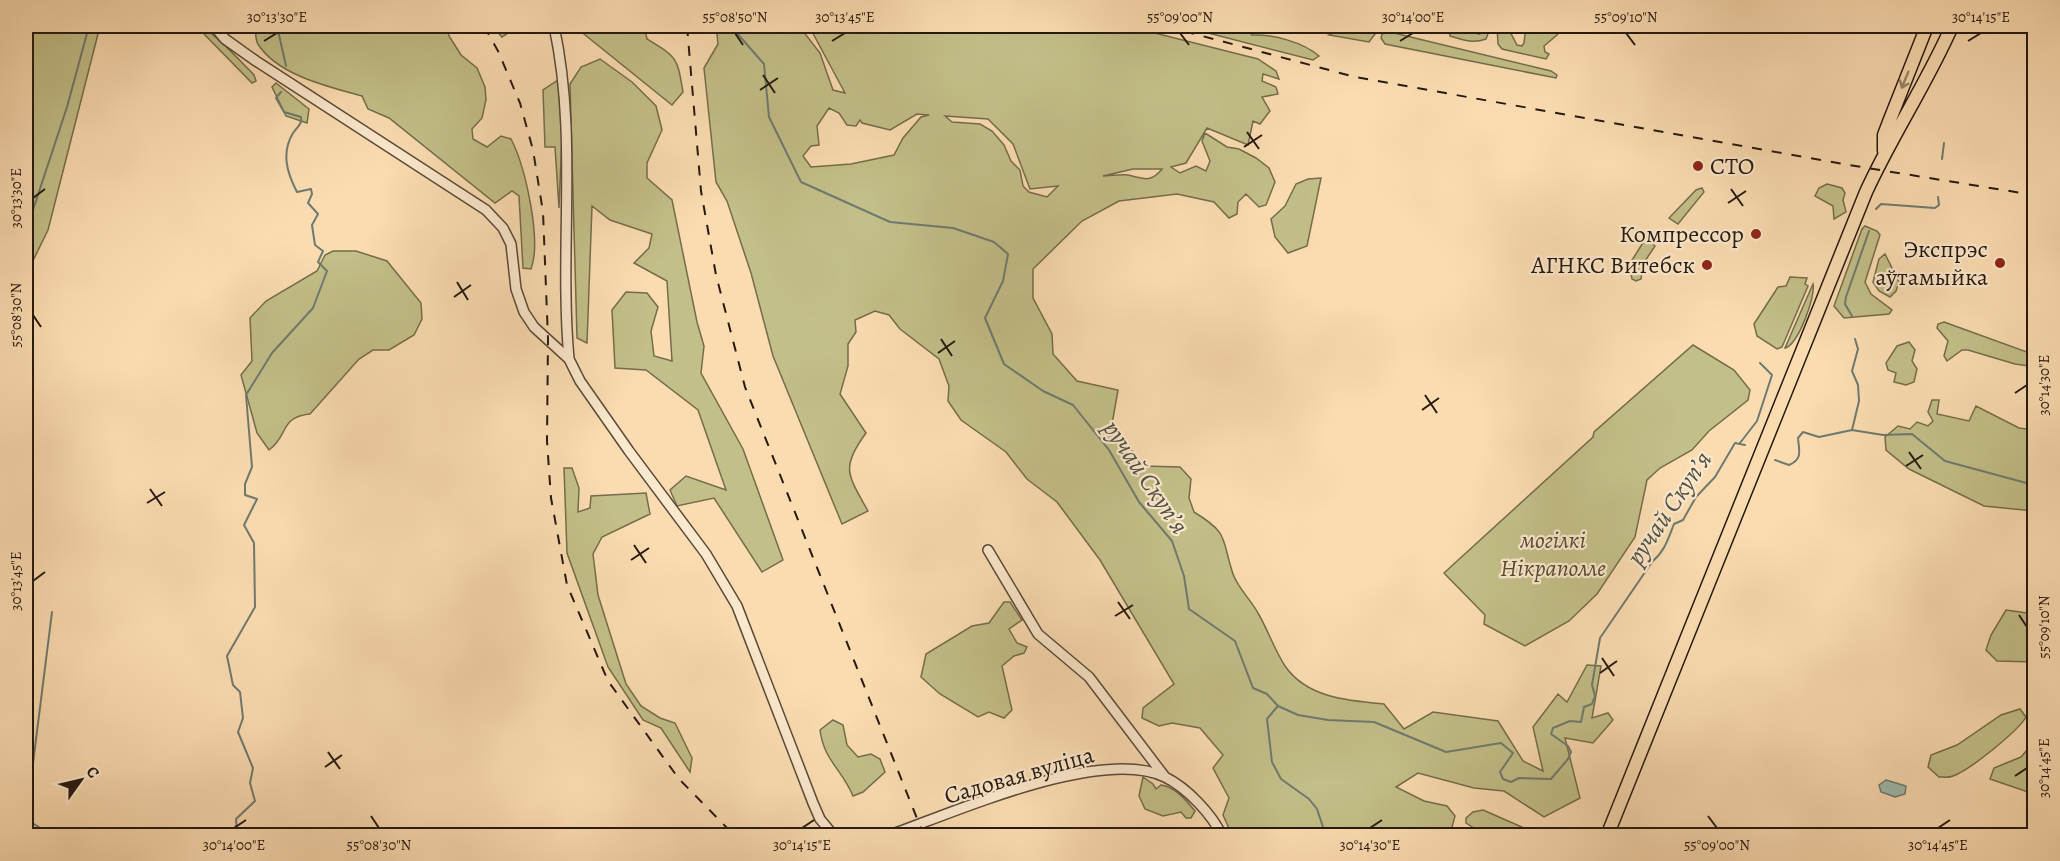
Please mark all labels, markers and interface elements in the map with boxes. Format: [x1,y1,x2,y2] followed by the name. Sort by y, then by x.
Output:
[247,7,307,27] text: 30°13'30"E
[702,7,768,27] text: 55°08'50"N
[815,7,875,27] text: 30°13'45"E
[1147,7,1213,27] text: 55°09'00"N
[1382,7,1444,27] text: 30°14'00"E
[1594,7,1658,27] text: 55°09'10"N
[1952,7,2010,27] text: 30°14'15"E
[1899,70,1910,89] one-way arrow
[1710,150,1754,182] place label: СТО
[1691,159,1705,173] marker: СТО
[6,168,26,228] text: 30°13'30"E
[1619,218,1744,250] place label: Компрессор
[1749,227,1763,241] marker: Компрессор
[1876,233,1988,293] place label: Экспрэс аўтамыйка
[1530,249,1695,281] place label: АГНКС Витебск
[1993,256,2007,270] marker: Экспрэс аўтамыйка
[1700,258,1714,272] marker: АГНКС Витебск
[6,282,26,347] text: 55°08'30"N
[2034,355,2054,415] text: 30°14'30"E
[1094,412,1197,541] water label: ручай Скупʼя
[1617,444,1720,573] water label: ручай Скупʼя
[1500,524,1606,584] park label: могілкі Нікраполле
[6,551,26,611] text: 30°13'45"E
[2034,595,2054,659] text: 55°09'10"N
[940,738,1098,812] street label: Садовая вуліца
[2034,738,2054,798] text: 30°14'45"E
[51,750,111,810] north arrow
[81,762,105,783] text: С
[203,835,265,855] text: 30°14'00"E
[347,835,412,855] text: 55°08'30"N
[773,835,831,855] text: 30°14'15"E
[1340,835,1400,855] text: 30°14'30"E
[1684,835,1750,855] text: 55°09'00"N
[1908,835,1968,855] text: 30°14'45"E

